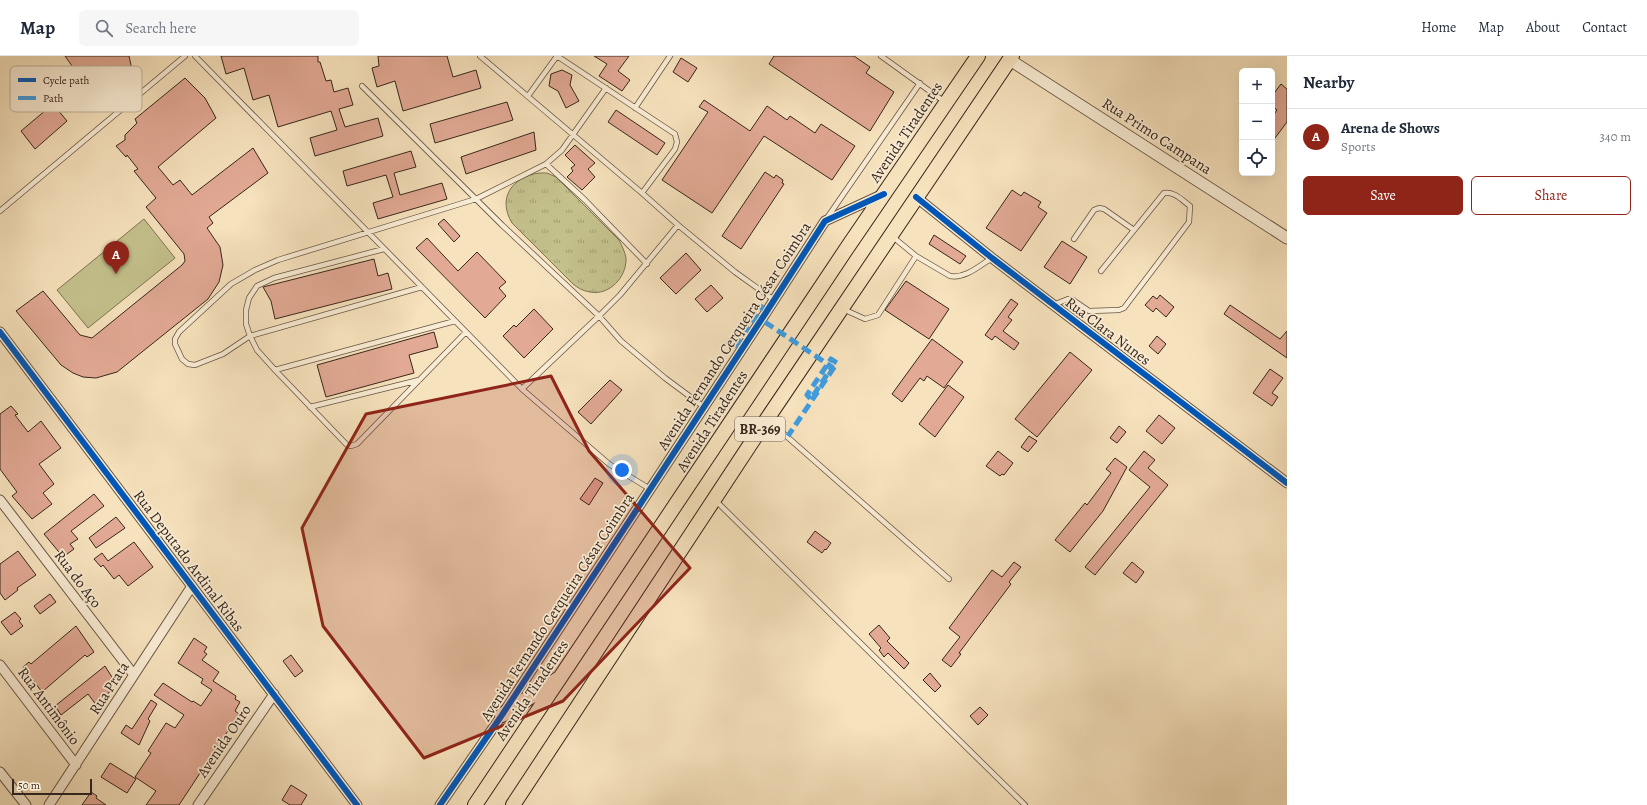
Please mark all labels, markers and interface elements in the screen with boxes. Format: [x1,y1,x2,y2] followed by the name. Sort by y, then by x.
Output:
[79,10,359,46] search box
[20,15,55,41] text: Map
[93,17,115,39] icon: search
[125,18,197,38] text: Search here
[1421,18,1456,37] text: Home
[1478,18,1504,37] text: Map
[1526,18,1560,37] text: About
[1582,18,1627,37] text: Contact
[10,66,142,112] legend
[1239,68,1275,176] map controls
[1239,68,1275,104] button: +
[1303,71,1354,94] text: Nearby
[43,73,90,88] text: Cycle path
[864,78,947,187] street label: Avenida Tiradentes
[43,91,64,106] text: Path
[1098,93,1216,179] street label: Rua Primo Campana
[1239,104,1275,140] button: −
[1341,118,1440,138] text: Arena de Shows
[1312,128,1320,145] text: A
[1599,128,1631,145] text: 340 m
[1341,138,1376,155] text: Sports
[1239,140,1275,176] button: locate
[1303,176,1463,215] button: Save
[1471,176,1631,215] button: Share
[652,218,815,455] street label: Avenida Fernando Cerqueira César Coimbra
[103,241,129,274] pin: A
[1061,292,1155,370] street label: Rua Clara Nunes
[671,366,752,476] street label: Avenida Tiradentes
[735,417,785,441] road number: BR-369
[612,460,632,480] your location
[129,486,249,636] street label: Rua Deputado Ardinal Ribas
[475,489,638,726] street label: Avenida Fernando Cerqueira César Coimbra
[50,546,106,612] street label: Rua do Aço
[490,636,573,745] street label: Avenida Tiradentes
[84,658,134,718] street label: Rua Prata
[13,663,85,749] street label: Rua Antimônio
[192,701,256,782] street label: Avenida Ouro
[12,777,92,796] scale bar
[18,778,40,793] text: 50 m

